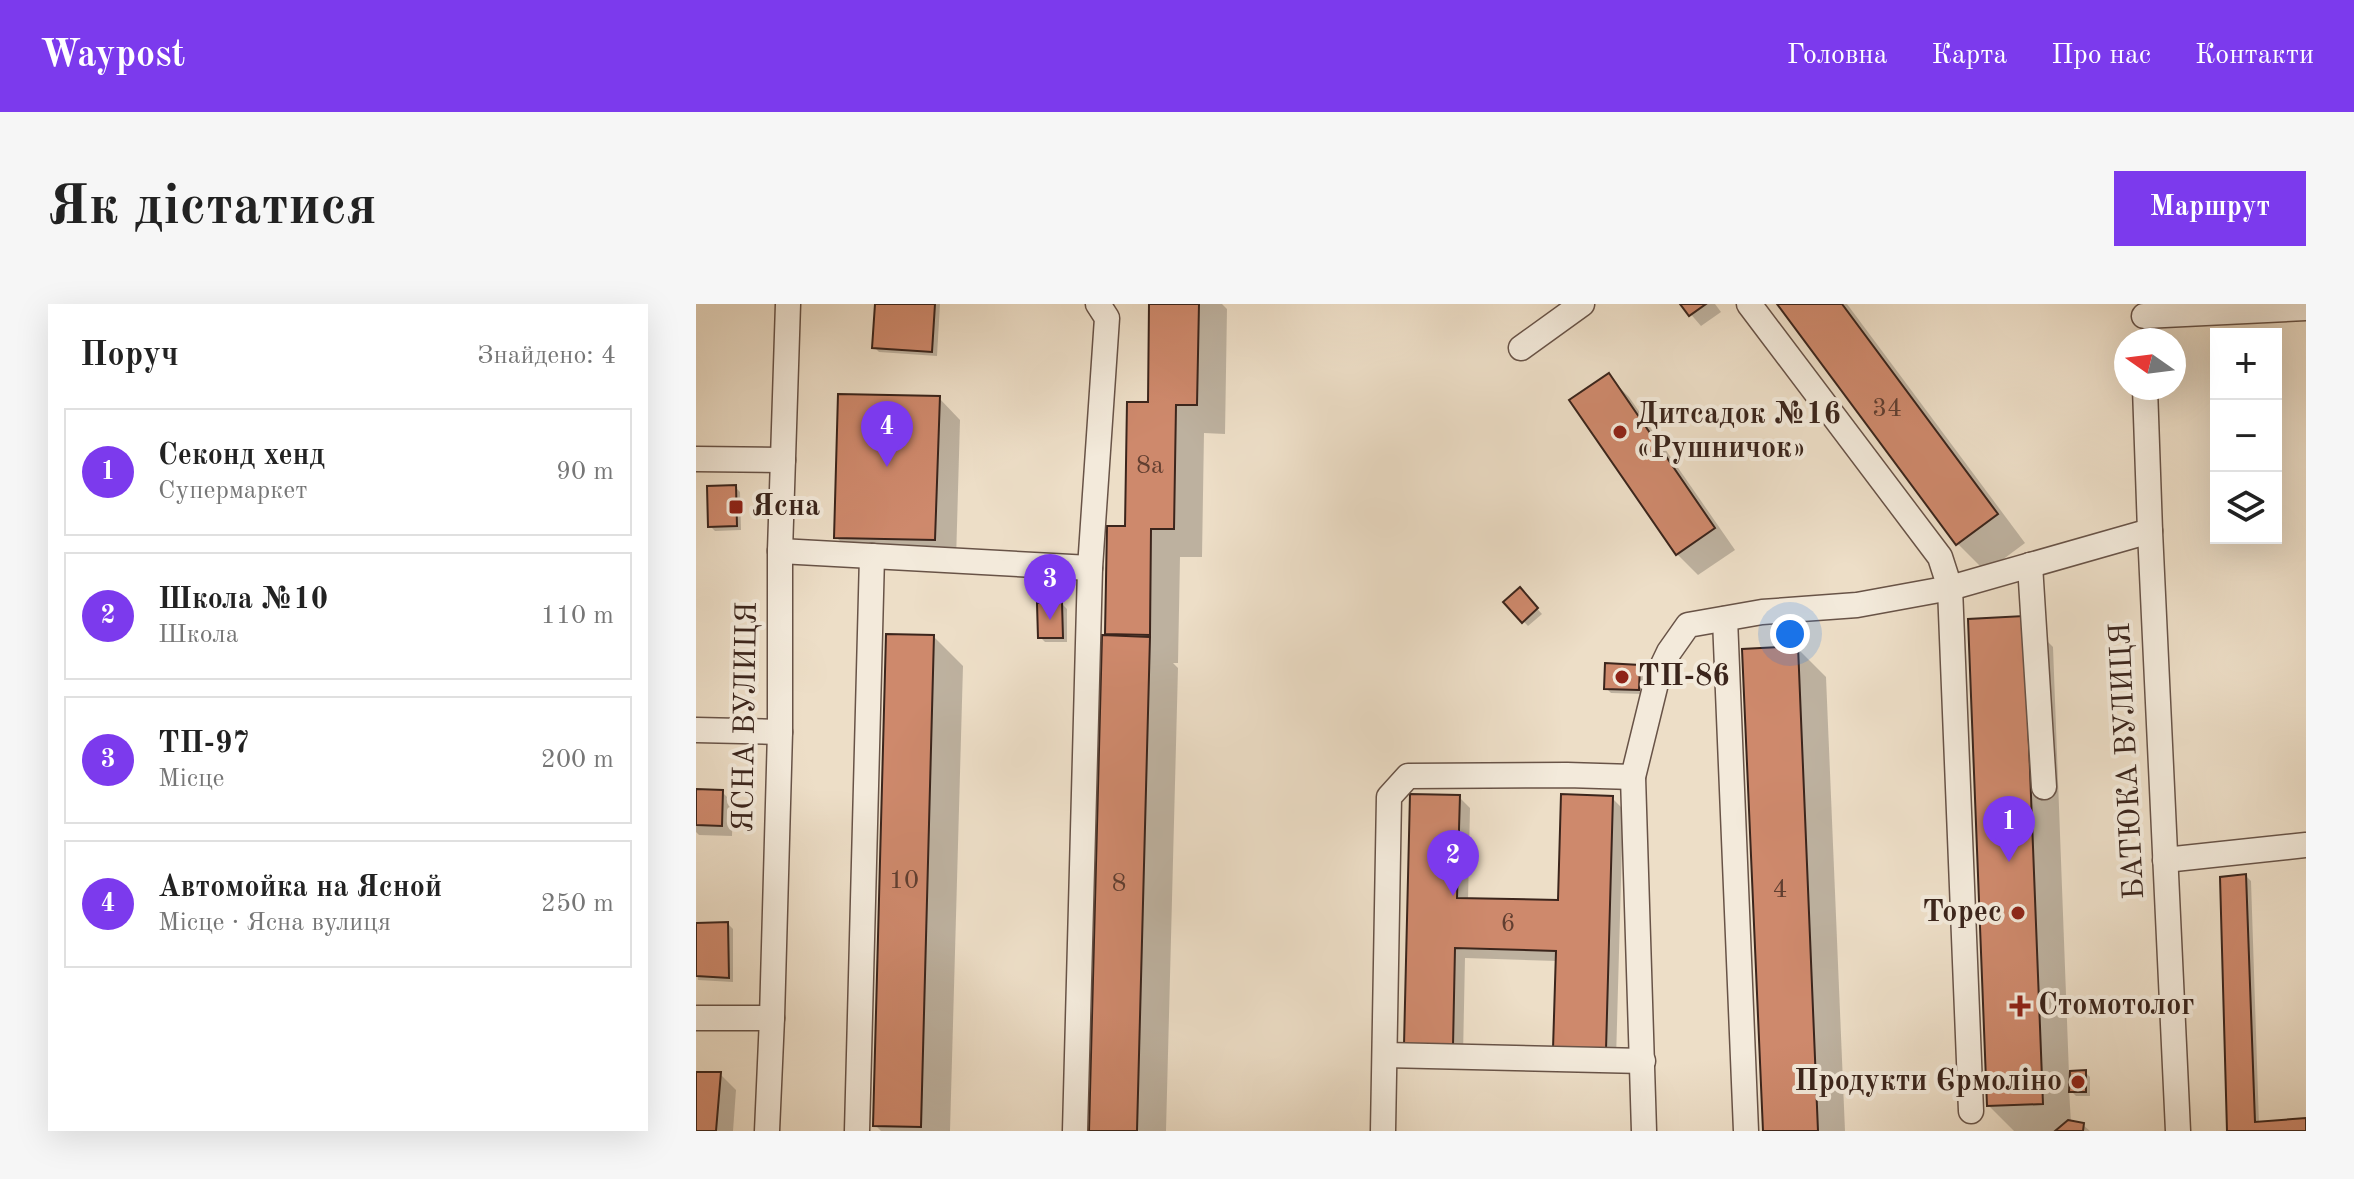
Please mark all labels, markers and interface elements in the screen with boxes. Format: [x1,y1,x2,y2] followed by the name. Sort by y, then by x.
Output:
[40,37,185,75] text: Waypost
[1787,42,1888,70] text: Головна
[1932,42,2007,70] text: Карта
[2051,42,2151,70] text: Про нас
[2195,42,2314,70] text: Контакти
[2114,171,2306,246] button: Маршрут
[48,180,377,236] text: Як дістатися
[2114,328,2186,400] north arrow
[2210,328,2282,544] map controls
[2210,328,2282,400] button: +
[80,339,179,373] text: Поруч
[477,343,616,369] text: Знайдено: 4
[1872,396,1902,422] house number: 34
[1636,400,1841,464] place label: Дитсадок №16 «Рушничок»
[2210,400,2282,472] button: −
[861,401,913,467] pin: 4
[1611,423,1629,441] marker: Дитсадок №16 «Рушничок»
[158,441,325,471] text: Секонд хенд
[1136,453,1164,479] house number: 8а
[100,459,116,485] text: 1
[556,459,614,485] text: 90 m
[2210,472,2282,544] button: layers
[158,478,307,504] text: Супермаркет
[752,492,820,522] place label: Ясна
[727,498,745,516] marker: Ясна
[1024,554,1076,620] pin: 3
[158,585,328,615] text: Школа №10
[729,601,763,833] street label: ЯСНА ВУЛИЦЯ
[100,603,116,629] text: 2
[541,603,614,629] text: 110 m
[1770,614,1810,654] your location
[158,622,239,648] text: Школа
[2106,622,2150,900] street label: БАТЮКА ВУЛИЦЯ
[1638,662,1730,692] place label: ТП-86
[1613,668,1631,686] marker: ТП-86
[158,729,250,759] text: ТП-97
[100,747,116,773] text: 3
[541,747,614,773] text: 200 m
[158,766,224,792] text: Місце
[1983,796,2035,862] pin: 1
[1427,830,1479,896] pin: 2
[889,868,919,894] house number: 10
[1111,871,1127,897] house number: 8
[158,873,442,903] text: Автомойка на Ясной
[1772,877,1788,903] house number: 4
[100,891,116,917] text: 4
[541,891,614,917] text: 250 m
[1923,898,2002,928] place label: Торес
[2009,904,2027,922] marker: Торес
[158,910,391,936] text: Місце · Ясна вулиця
[1500,911,1516,937] house number: 6
[2038,991,2195,1021] place label: Стомотолог
[2009,995,2031,1017] marker: Стомотолог
[1794,1067,2062,1097] place label: Продукти Єрмоліно
[2069,1073,2087,1091] marker: Продукти Єрмоліно

